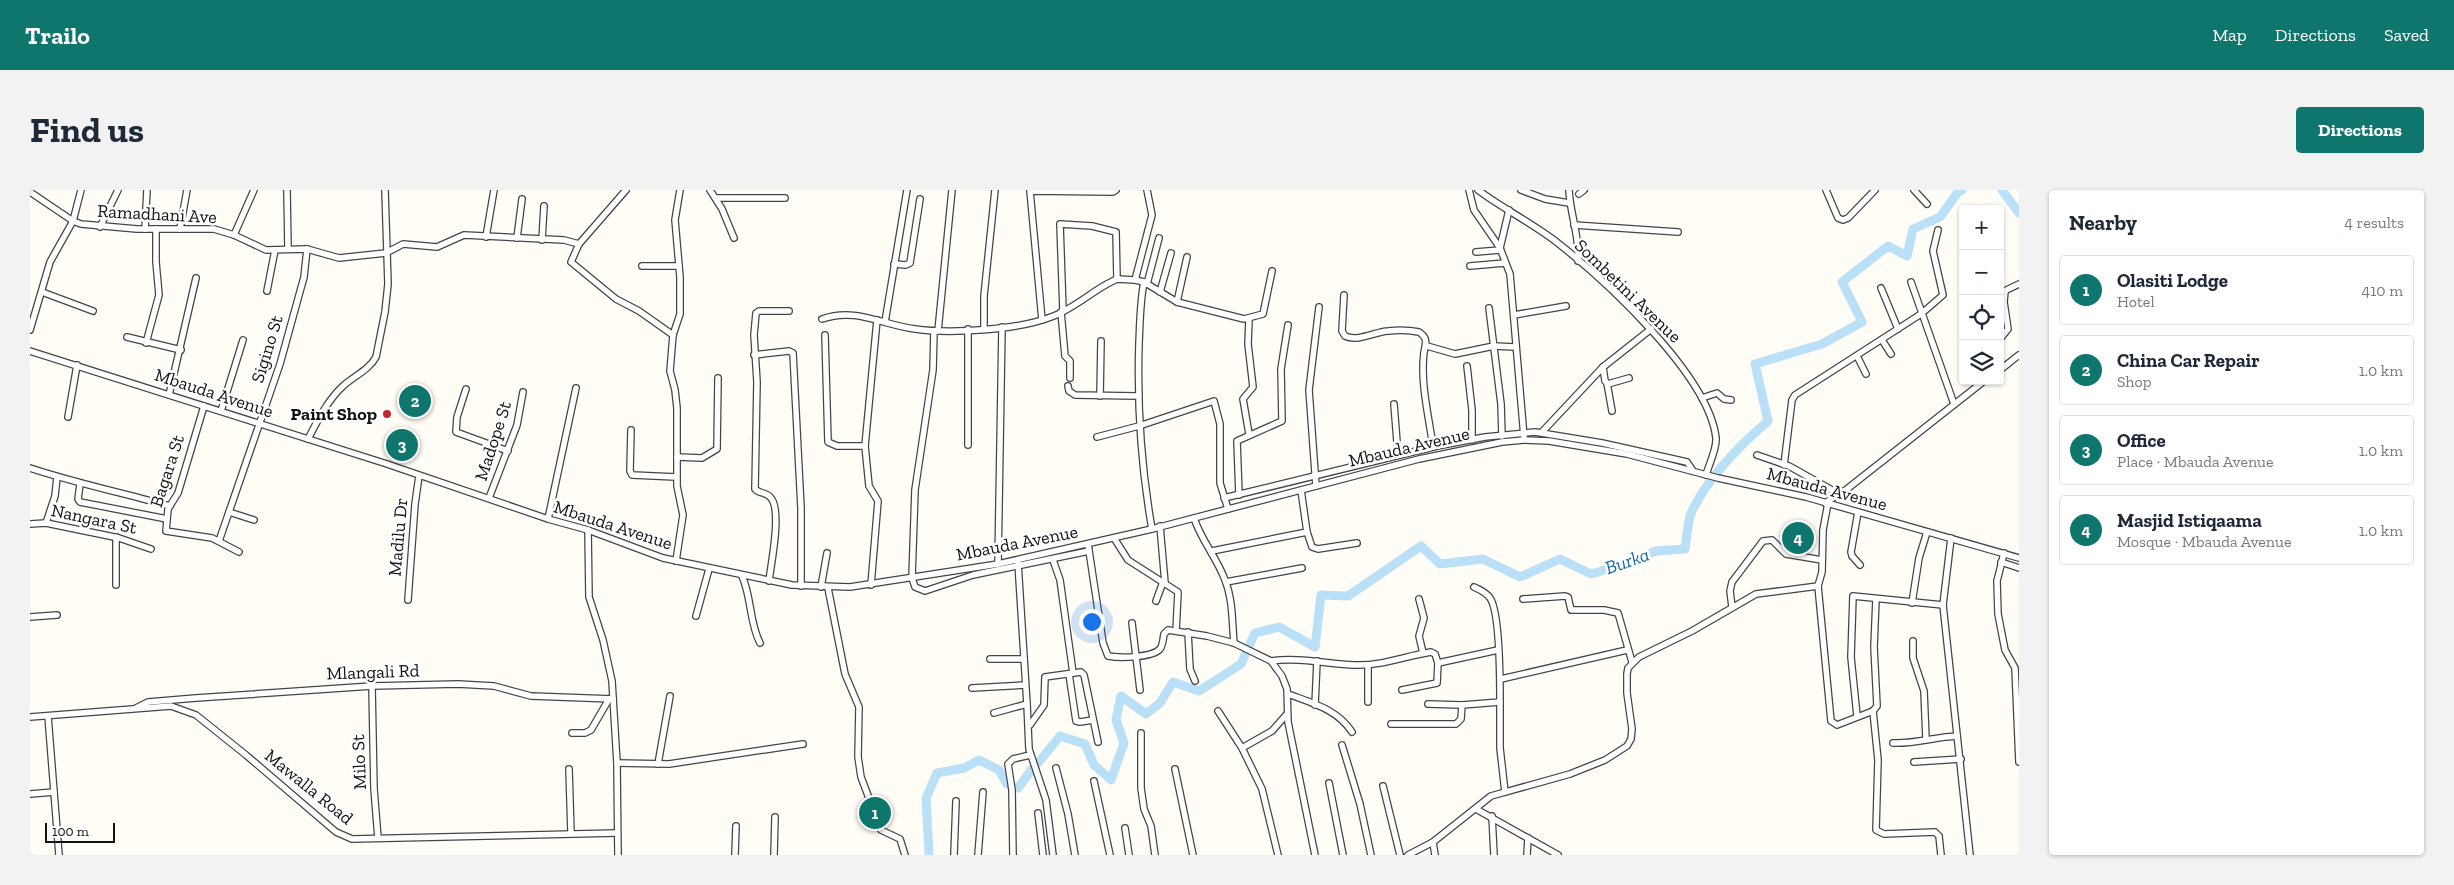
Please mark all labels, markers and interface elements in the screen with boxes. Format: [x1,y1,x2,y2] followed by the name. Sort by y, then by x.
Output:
[25,21,90,50] text: Trailo
[2212,24,2247,46] text: Map
[2275,24,2356,46] text: Directions
[2384,24,2429,46] text: Saved
[2296,107,2424,153] button: Directions
[30,109,144,151] text: Find us
[97,200,217,228] street label: Ramadhani Ave
[1959,205,2004,385] map controls
[1959,205,2004,250] button: +
[2069,210,2137,235] text: Nearby
[2344,213,2404,232] text: 4 results
[1570,234,1686,348] street label: Sombetini Avenue
[1959,250,2004,295] button: −
[2117,269,2228,292] text: Olasiti Lodge
[2083,281,2089,300] text: 1
[2362,281,2403,300] text: 410 m
[2117,292,2155,311] text: Hotel
[1959,295,2004,340] button: locate
[246,312,288,385] street label: Sigino St
[1959,340,2004,385] button: layers
[2117,349,2260,372] text: China Car Repair
[2082,361,2090,380] text: 2
[2359,361,2403,380] text: 1.0 km
[152,363,276,423] street label: Mbauda Avenue
[2117,372,2152,391] text: Shop
[399,382,431,420] pin: 2
[470,398,516,484] street label: Madope St
[290,403,377,425] place label: Paint Shop
[381,408,393,420] marker: Paint Shop
[1346,422,1472,472] street label: Mbauda Avenue
[386,426,418,464] pin: 3
[2117,429,2166,452] text: Office
[145,432,189,510] street label: Bagara St
[2082,441,2090,460] text: 3
[2359,441,2403,460] text: 1.0 km
[2117,452,2274,471] text: Place · Mbauda Avenue
[1765,462,1889,516] street label: Mbauda Avenue
[551,495,675,555] street label: Mbauda Avenue
[384,497,412,577] street label: Madilu Dr
[49,499,139,539] street label: Nangara St
[2117,509,2262,532] text: Masjid Istiqaama
[1782,519,1814,557] pin: 4
[954,520,1080,566] street label: Mbauda Avenue
[2081,521,2091,540] text: 4
[2359,521,2403,540] text: 1.0 km
[2117,532,2291,551] text: Mosque · Mbauda Avenue
[1602,543,1652,579] water label: Burka
[1079,609,1105,635] your location
[326,659,420,685] street label: Mlangali Rd
[347,734,371,790] street label: Milo St
[260,745,358,829] street label: Mawalla Road
[859,794,891,832] pin: 1
[45,820,115,843] scale bar
[52,823,89,840] text: 100 m

